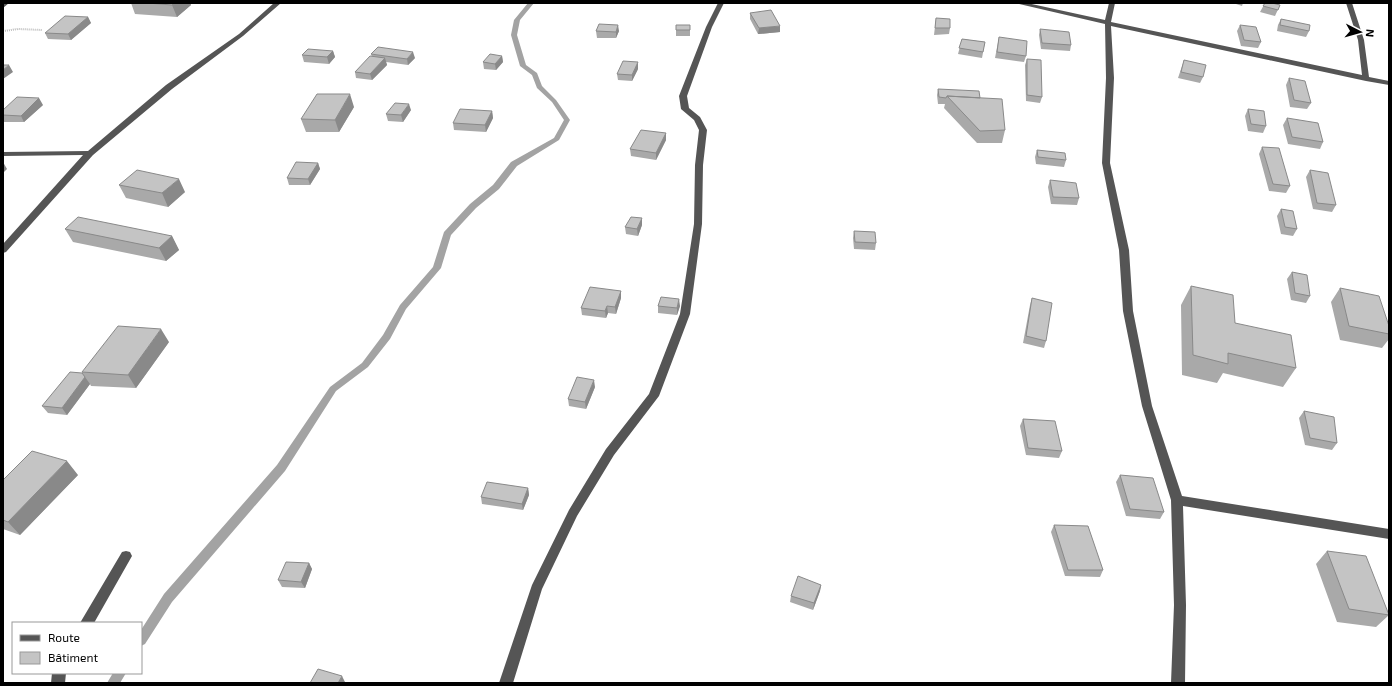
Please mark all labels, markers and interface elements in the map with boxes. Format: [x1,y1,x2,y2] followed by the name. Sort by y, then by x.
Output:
[1340,12,1380,52] north arrow
[1364,28,1377,38] text: N
[12,622,142,674] legend
[48,630,80,644] text: Route
[48,650,99,664] text: Bâtiment

